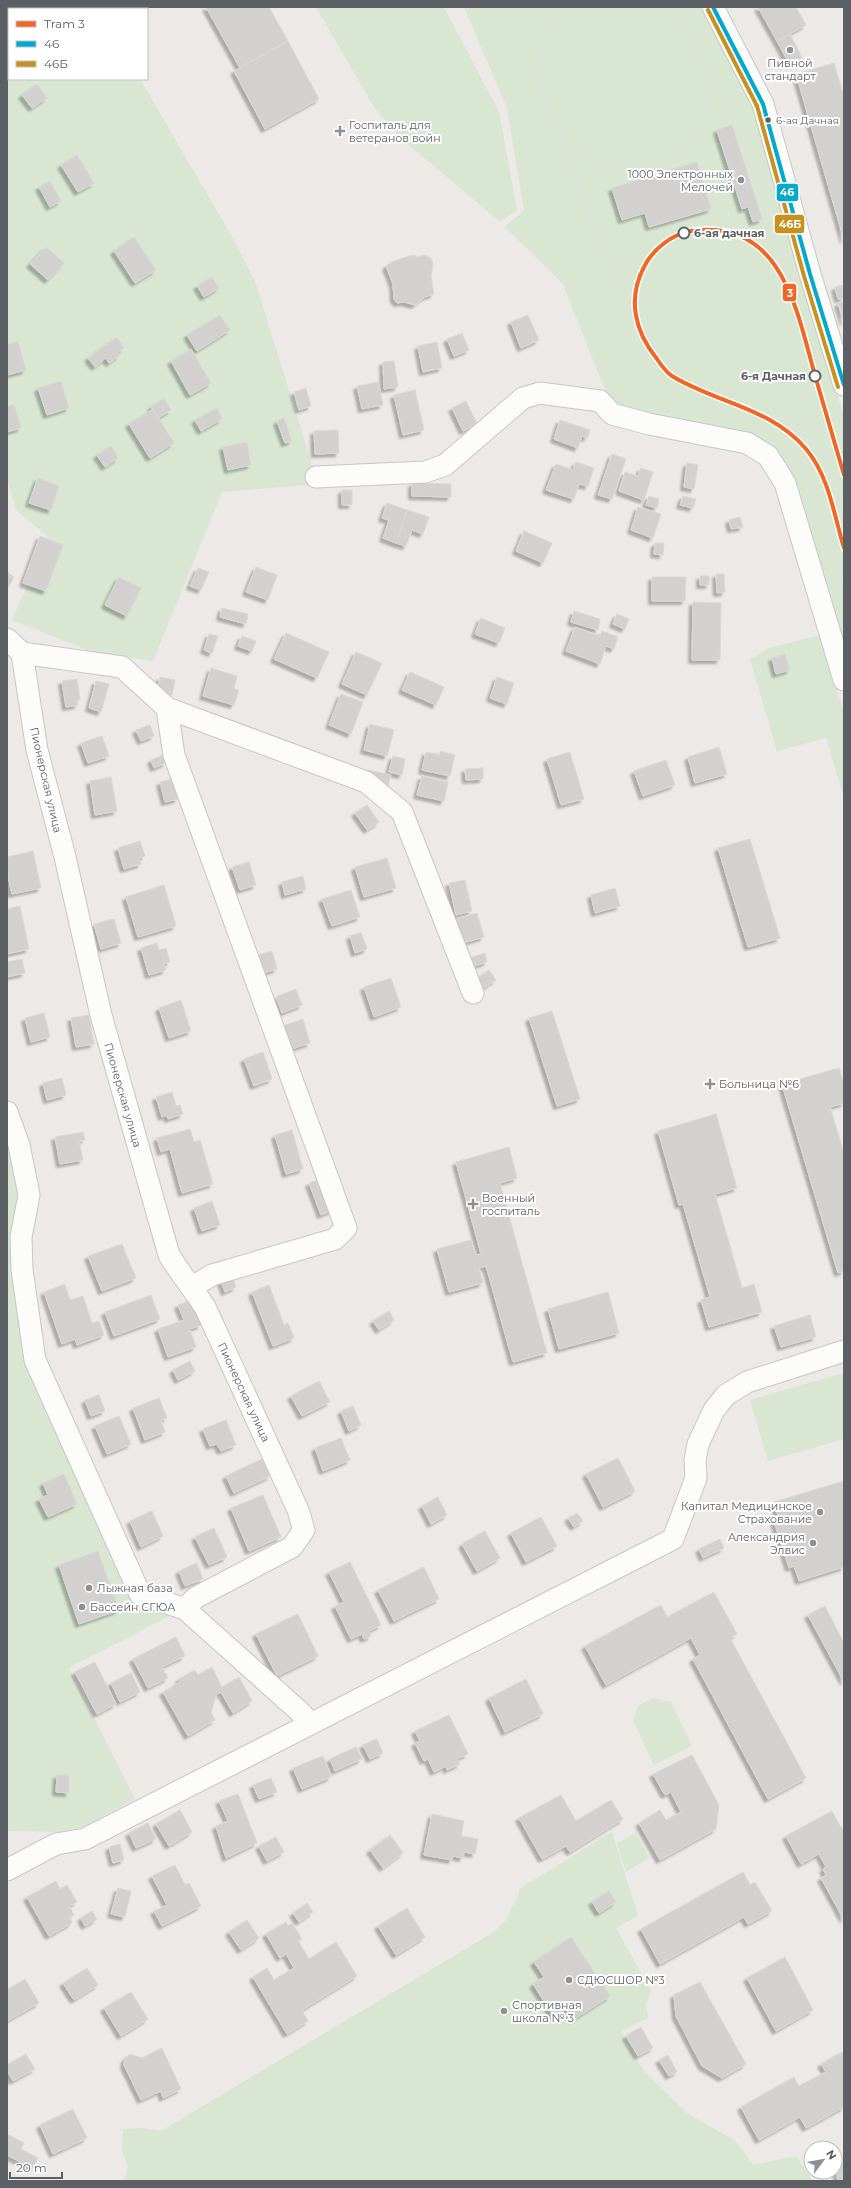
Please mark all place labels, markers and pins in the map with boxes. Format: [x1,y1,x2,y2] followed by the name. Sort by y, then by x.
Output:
[785,45,795,55] marker: Пивной стандарт
[764,56,816,83] place label: Пивной стандарт
[776,114,839,127] place label: 6-ая Дачная
[763,115,773,125] marker: 6-ая Дачная
[349,118,441,145] place label: Госпиталь для ветеранов войн
[334,125,346,137] marker: Госпиталь для ветеранов войн
[628,167,733,194] place label: 1000 Электронных Мелочей
[736,175,746,185] marker: 1000 Электронных Мелочей
[677,226,691,240] marker: 6-ая дачная
[694,226,765,240] place label: 6-ая дачная
[741,369,806,383] place label: 6-я Дачная
[808,369,822,383] marker: 6-я Дачная
[719,1077,799,1091] place label: Больница №6
[704,1078,716,1090] marker: Больница №6
[482,1191,540,1218] place label: Военный госпиталь
[467,1198,479,1210] marker: Военный госпиталь
[681,1499,812,1526] place label: Капитал Медицинское Страхование
[815,1507,825,1517] marker: Капитал Медицинское Страхование
[728,1530,805,1557] place label: Александрия Элвис
[808,1538,818,1548] marker: Александрия Элвис
[97,1581,173,1595] place label: Лыжная база
[84,1583,94,1593] marker: Лыжная база
[90,1600,176,1614] place label: Бассейн СГЮА
[77,1602,87,1612] marker: Бассейн СГЮА
[577,1973,665,1987] place label: СДЮСШОР №3
[564,1975,574,1985] marker: СДЮСШОР №3
[512,1998,582,2025] place label: Спортивная школа № 3
[499,2006,509,2016] marker: Спортивная школа № 3

